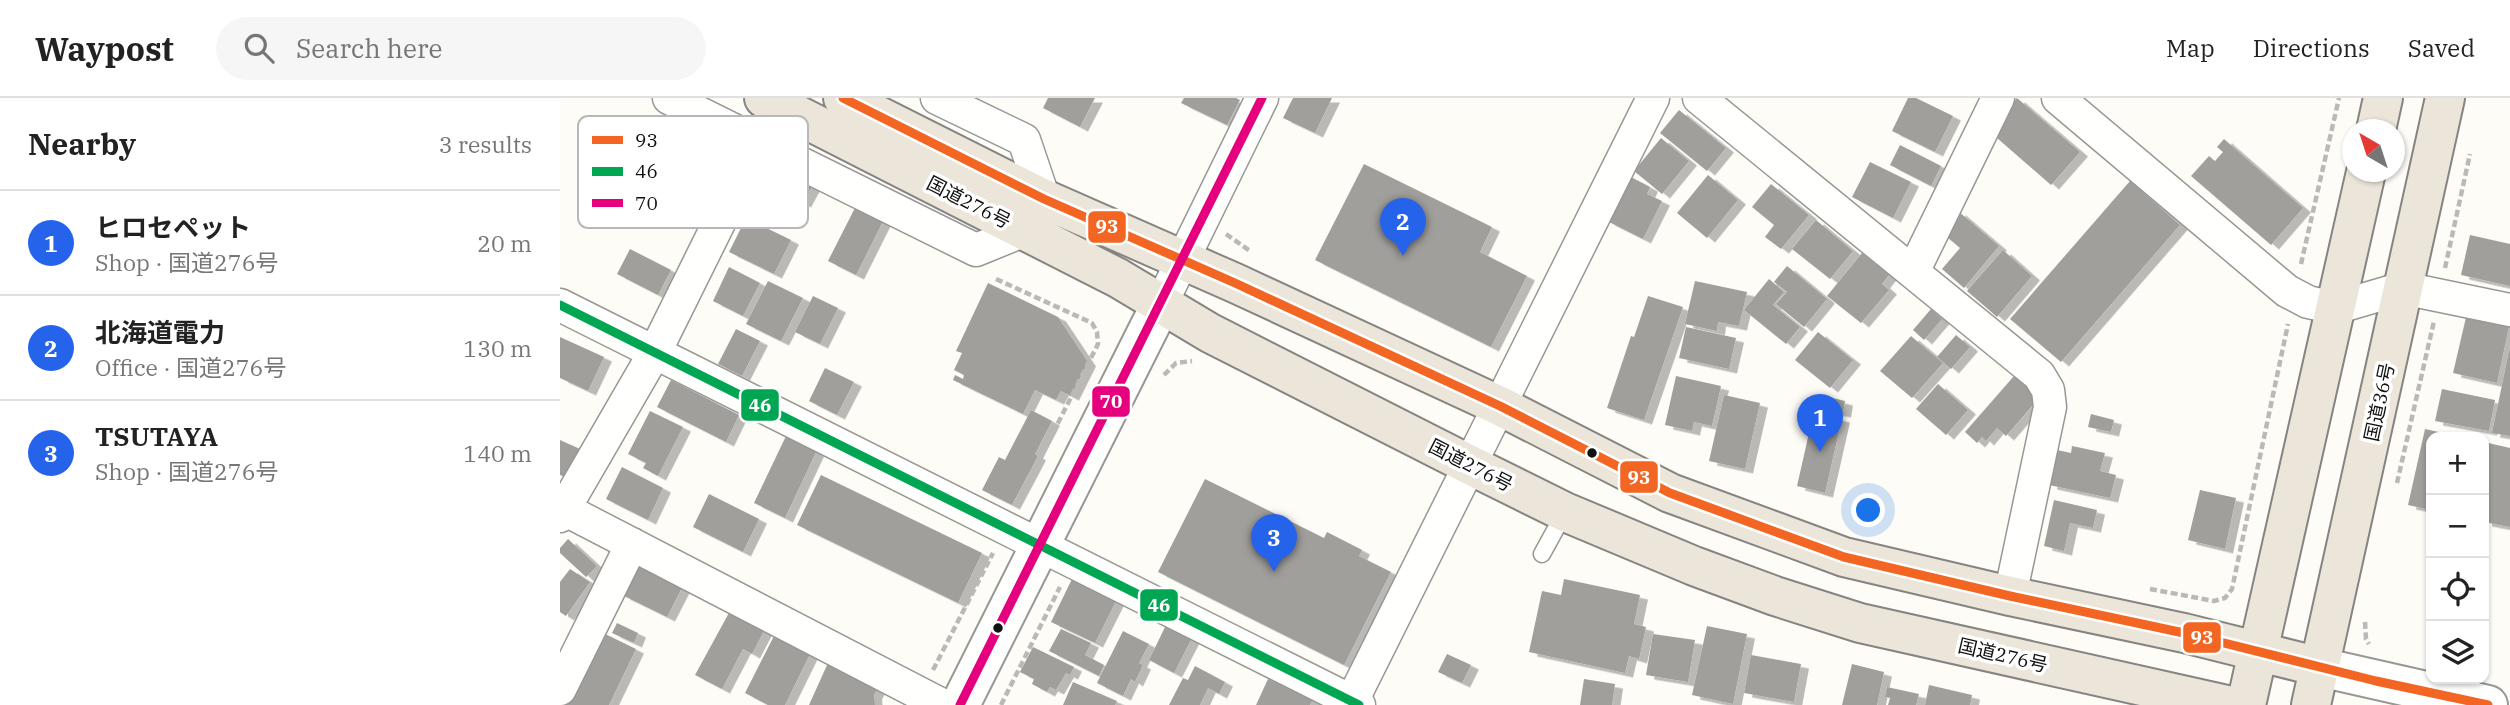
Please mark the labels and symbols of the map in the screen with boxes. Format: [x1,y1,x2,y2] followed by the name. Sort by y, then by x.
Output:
[578,116,808,228] legend
[2342,119,2405,182] north arrow
[635,128,658,152] text: 93
[635,159,658,183] text: 46
[923,171,1015,233] street label: 国道276号
[635,191,658,215] text: 70
[1380,198,1426,256] pin: 2
[1087,210,1127,244] line badge: 93
[1096,214,1118,238] text: 93
[2359,360,2399,444] street label: 国道36号
[1091,385,1131,418] line badge: 70
[740,388,780,422] line badge: 46
[1100,389,1122,413] text: 70
[749,393,771,417] text: 46
[1797,394,1843,452] pin: 1
[1425,434,1517,496] street label: 国道276号
[1585,446,1599,460] unlabelled marker
[1619,460,1659,494] line badge: 93
[1628,465,1650,489] text: 93
[1851,493,1885,527] your location
[1251,514,1297,572] pin: 3
[1139,588,1179,622] line badge: 46
[1148,593,1170,617] text: 46
[991,621,1005,635] unlabelled marker
[2182,621,2222,654] line badge: 93
[2191,625,2213,649] text: 93
[1956,633,2050,677] street label: 国道276号

